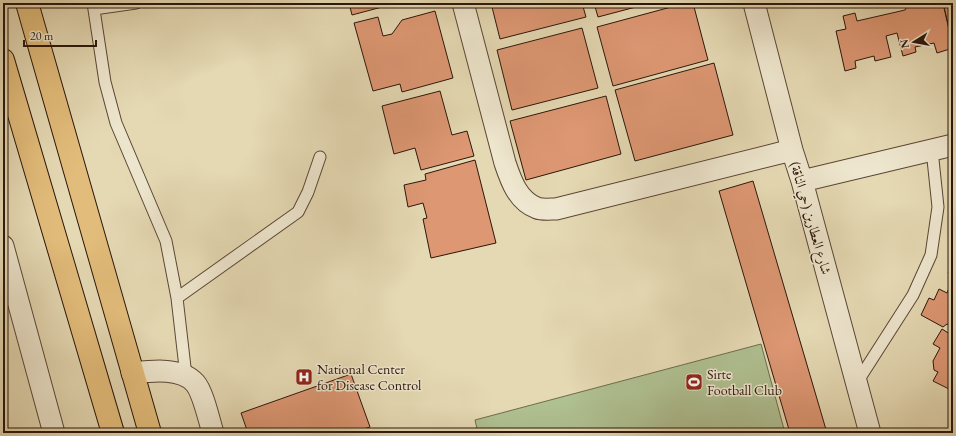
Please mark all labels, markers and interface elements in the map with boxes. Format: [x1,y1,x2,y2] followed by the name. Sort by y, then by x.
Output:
[24,22,96,48] scale bar
[894,22,934,62] north arrow
[30,28,54,44] text: 20 m
[896,38,912,50] text: N
[783,160,836,277] street label: شارع العطارين (حي الناقة)
[317,360,422,394] place label: National Center for Disease Control
[707,365,782,399] place label: Sirte Football Club
[294,367,314,387] hospital icon: National Center for Disease Control
[684,372,704,392] sports icon: Sirte Football Club

